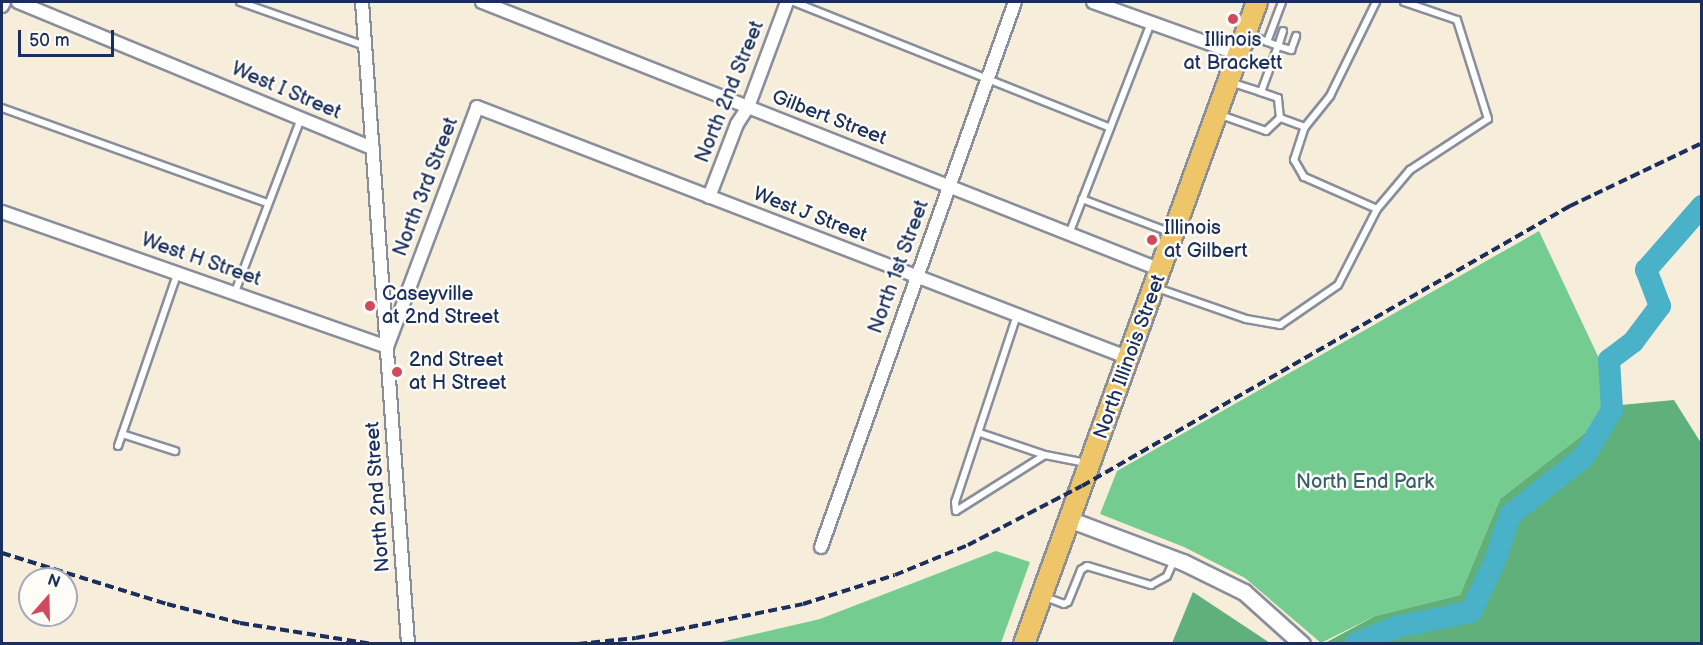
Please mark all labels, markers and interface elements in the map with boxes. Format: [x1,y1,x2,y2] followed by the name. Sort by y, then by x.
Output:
[1226,12,1240,26] marker: Illinois at Brackett
[691,17,769,167] street label: North 2nd Street
[21,18,117,56] scale bar
[1184,28,1282,75] place label: Illinois at Brackett
[29,30,70,51] text: 50 m
[227,57,345,125] street label: West I Street
[768,85,890,151] street label: Gilbert Street
[388,114,464,260] street label: North 3rd Street
[749,182,871,248] street label: West J Street
[864,197,934,337] street label: North 1st Street
[1164,216,1248,263] place label: Illinois at Gilbert
[138,228,264,292] street label: West H Street
[1145,233,1159,247] marker: Illinois at Gilbert
[1089,271,1171,443] street label: North Illinois Street
[382,282,500,329] place label: Caseyville at 2nd Street
[363,299,377,313] marker: Caseyville at 2nd Street
[409,348,507,395] place label: 2nd Street at H Street
[390,365,404,379] marker: 2nd Street at H Street
[361,421,395,573] street label: North 2nd Street
[1296,470,1434,494] park label: North End Park
[18,567,78,627] north arrow
[45,571,63,592] text: N

